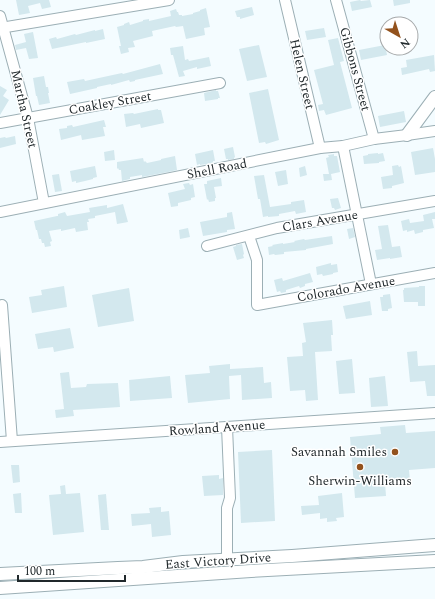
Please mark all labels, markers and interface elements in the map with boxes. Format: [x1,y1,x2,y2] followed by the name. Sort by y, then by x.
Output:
[379,16,419,56] north arrow
[334,25,376,114] street label: Gibbons Street
[396,34,414,53] text: N
[284,37,320,112] street label: Helen Street
[5,68,43,151] street label: Martha Street
[67,86,153,120] street label: Coakley Street
[185,153,249,185] street label: Shell Road
[281,205,359,237] street label: Clars Avenue
[295,271,397,307] street label: Colorado Avenue
[168,415,266,441] street label: Rowland Avenue
[291,442,387,462] place label: Savannah Smiles
[390,447,400,457] marker: Savannah Smiles
[355,462,365,472] marker: Sherwin-Williams
[308,471,412,491] place label: Sherwin-Williams
[164,547,272,575] street label: East Victory Drive
[18,557,125,583] scale bar
[24,562,55,581] text: 100 m

